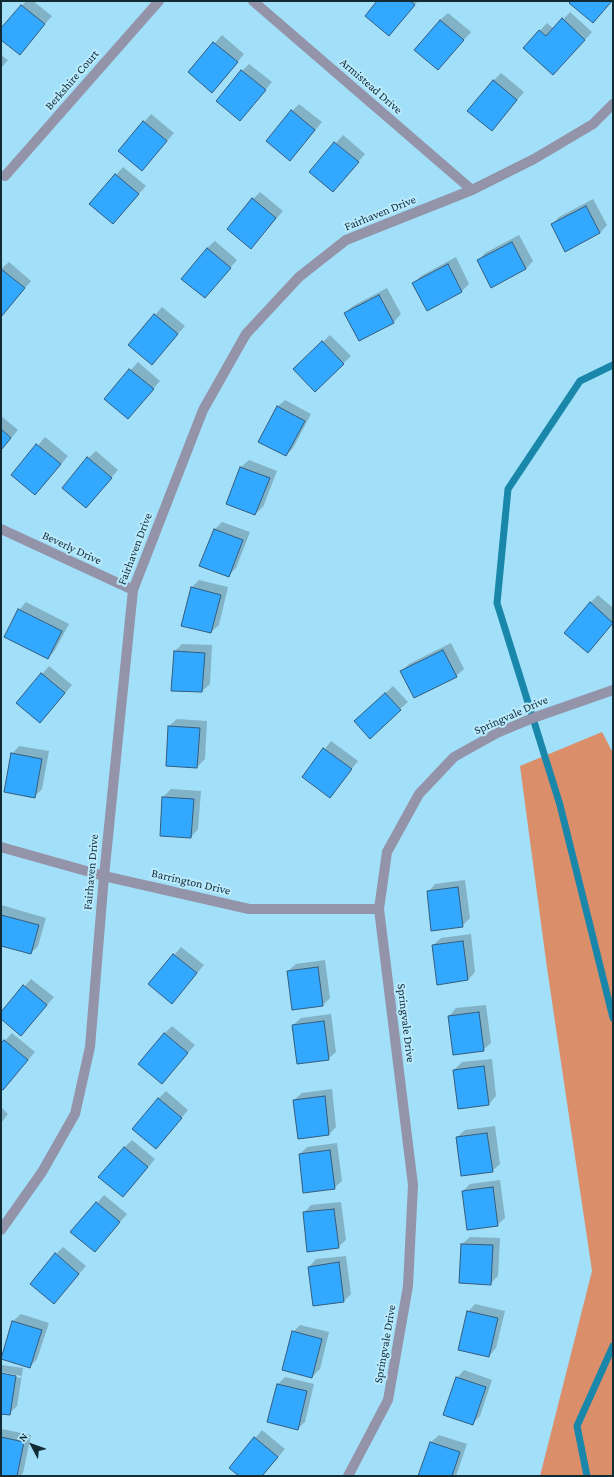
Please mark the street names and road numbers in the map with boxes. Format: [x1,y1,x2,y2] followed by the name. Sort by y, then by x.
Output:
[42,47,102,113] street label: Berkshire Court
[337,55,405,117] street label: Armistead Drive
[342,192,418,234] street label: Fairhaven Drive
[115,511,155,587] street label: Fairhaven Drive
[40,528,104,568] street label: Beverly Drive
[472,692,550,738] street label: Springvale Drive
[81,834,101,910] street label: Fairhaven Drive
[150,866,232,898] street label: Barrington Drive
[394,983,418,1063] street label: Springvale Drive
[371,1304,399,1384] street label: Springvale Drive

